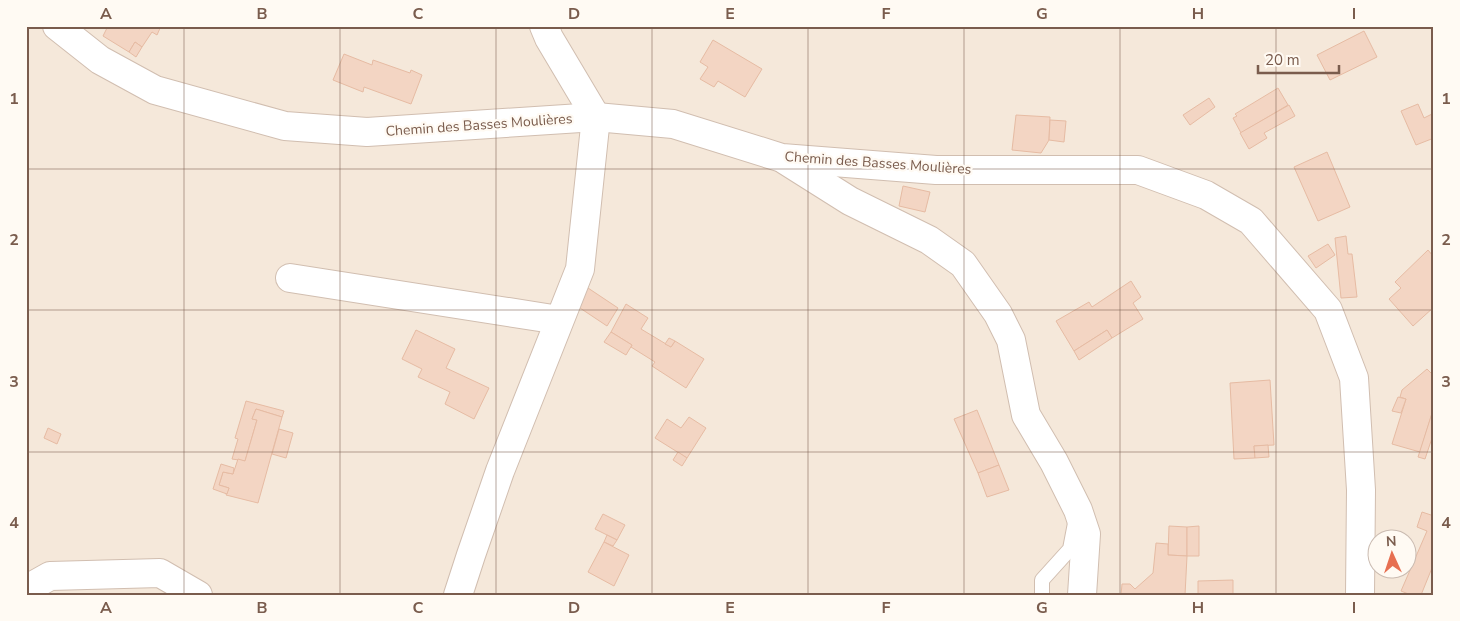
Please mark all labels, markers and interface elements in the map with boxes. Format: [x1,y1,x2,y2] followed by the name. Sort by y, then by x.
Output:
[100,3,112,25] text: A
[256,3,268,25] text: B
[413,3,424,25] text: C
[568,3,580,25] text: D
[725,3,735,25] text: E
[882,3,891,25] text: F
[1036,3,1048,25] text: G
[1192,3,1204,25] text: H
[1352,3,1356,25] text: I
[1258,42,1339,74] scale bar
[1265,50,1300,70] text: 20 m
[9,88,19,110] text: 1
[1441,88,1451,110] text: 1
[385,109,573,141] street label: Chemin des Basses Moulières
[784,147,972,179] street label: Chemin des Basses Moulières
[9,229,19,251] text: 2
[1441,229,1451,251] text: 2
[9,371,19,393] text: 3
[1441,371,1451,393] text: 3
[9,512,19,534] text: 4
[1441,512,1451,534] text: 4
[1368,528,1418,578] north arrow
[1386,532,1397,551] text: N
[100,597,112,619] text: A
[256,597,268,619] text: B
[413,597,424,619] text: C
[568,597,580,619] text: D
[725,597,735,619] text: E
[882,597,891,619] text: F
[1036,597,1048,619] text: G
[1192,597,1204,619] text: H
[1352,597,1356,619] text: I

